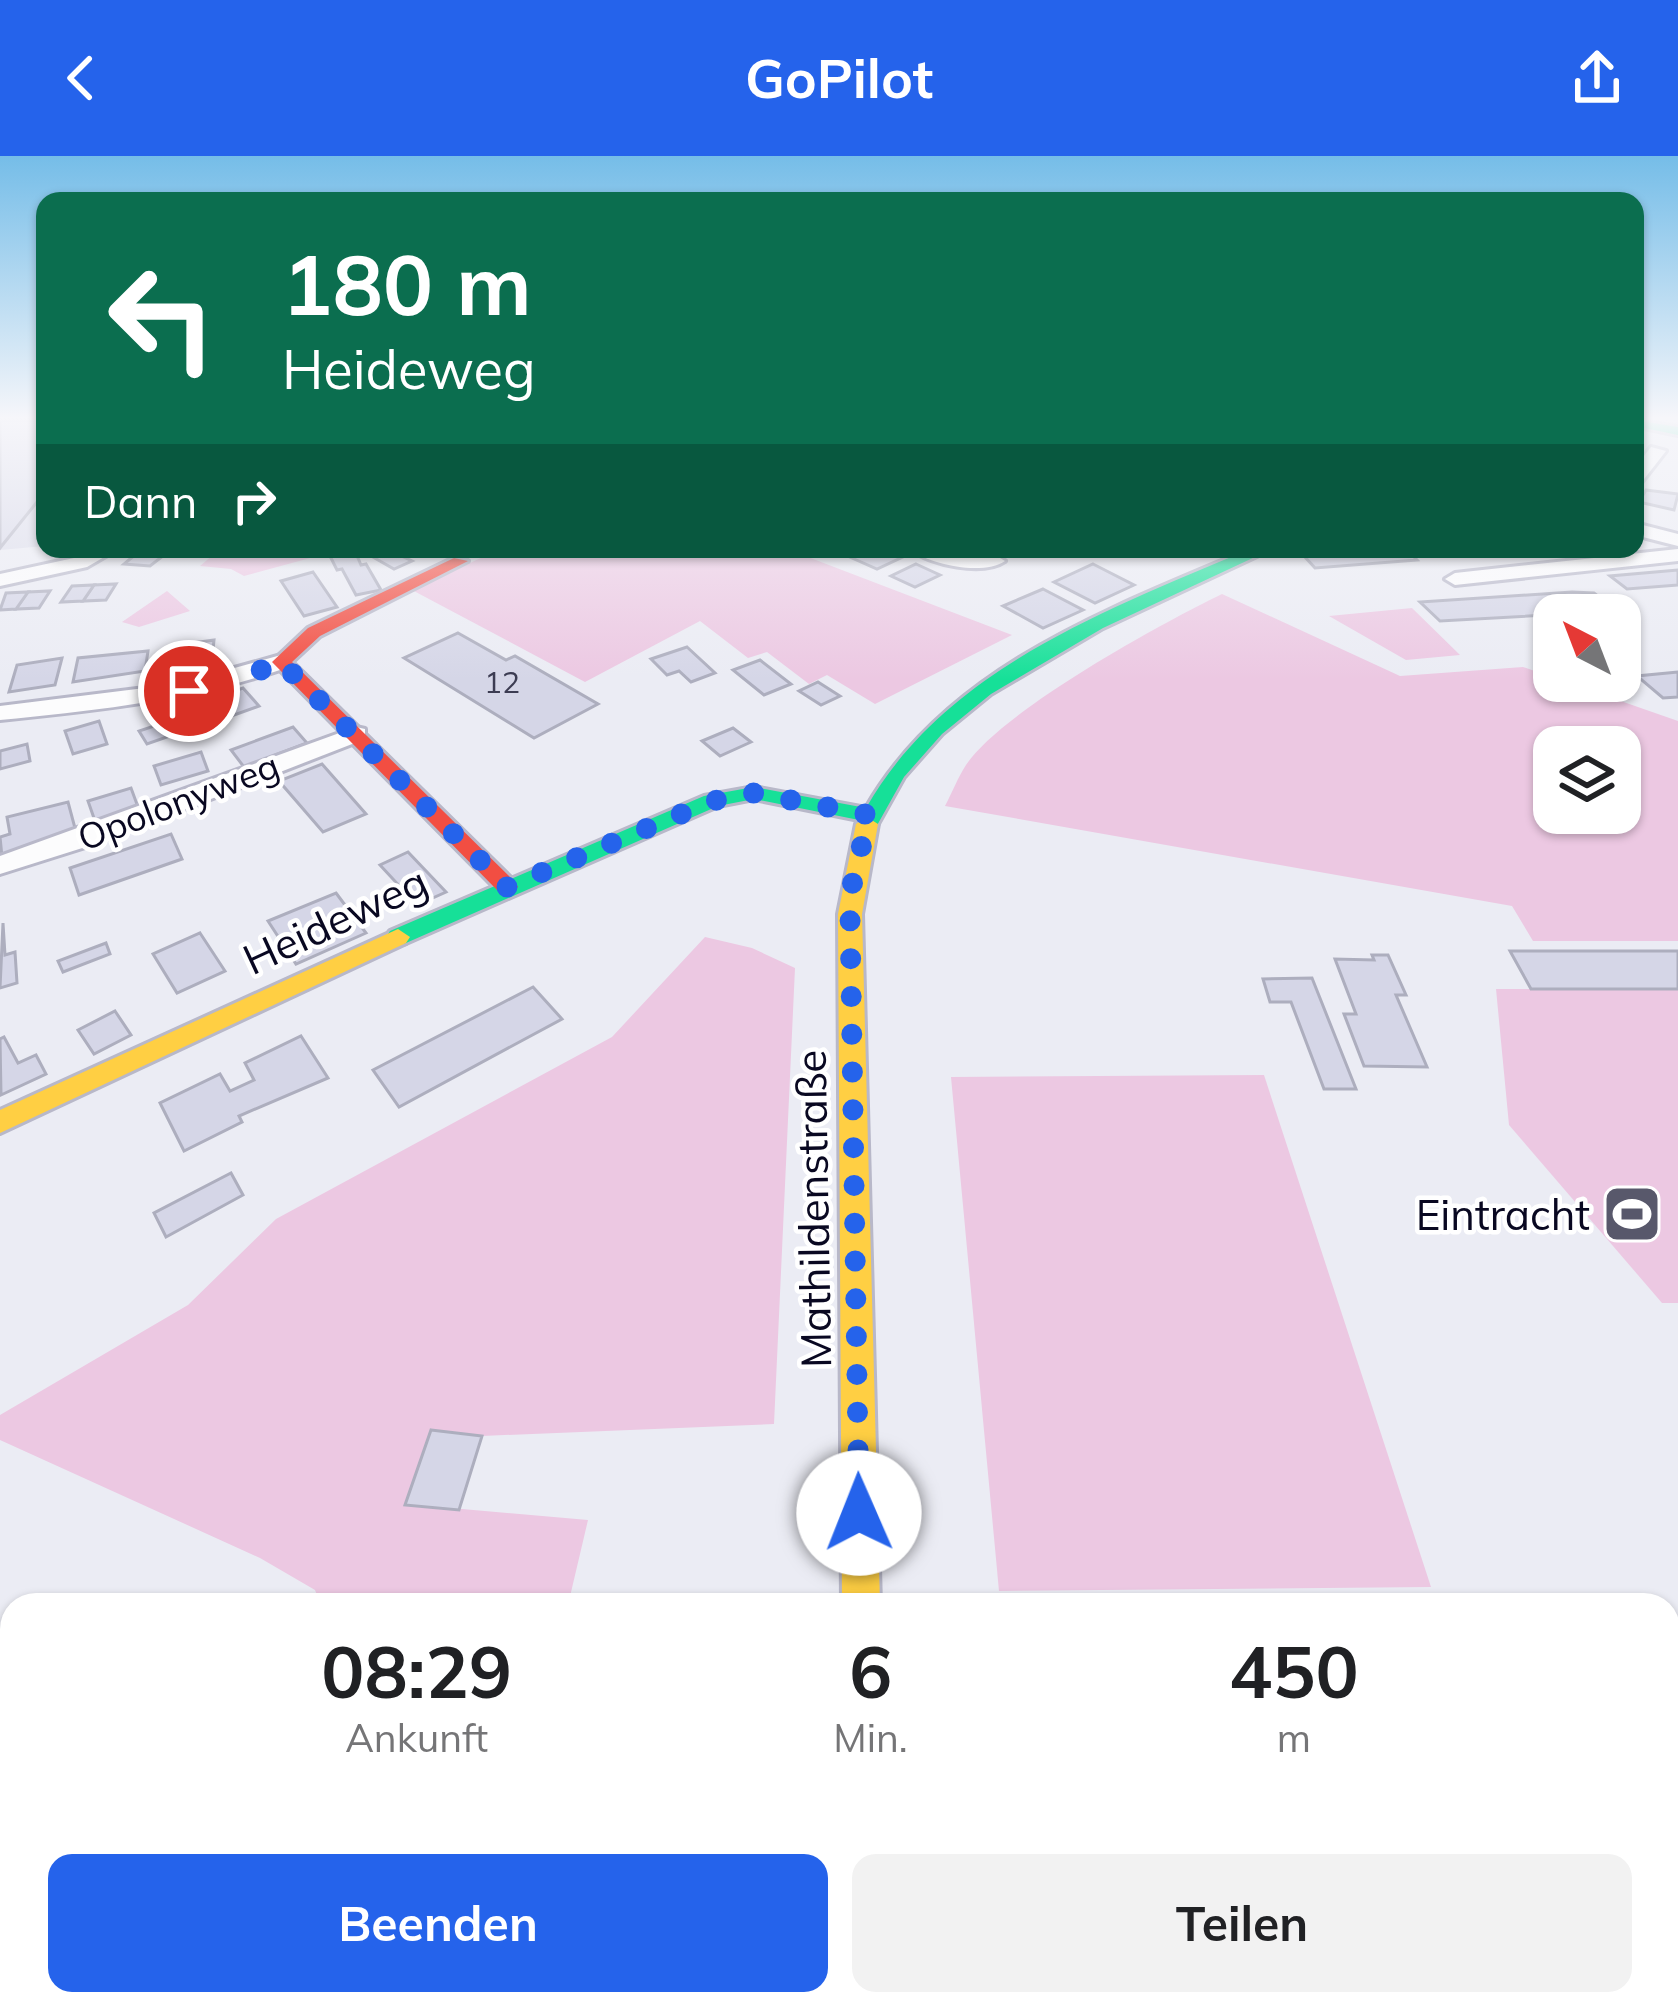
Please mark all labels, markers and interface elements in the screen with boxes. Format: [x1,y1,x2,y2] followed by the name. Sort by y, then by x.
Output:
[745,44,933,112] text: GoPilot
[48,45,114,111] icon: back
[1564,45,1630,111] icon: share
[282,231,532,336] text: 180 m
[84,240,240,396] icon: left
[282,335,536,403] text: Heideweg
[221,468,287,534] icon: right
[84,473,197,529] text: Dann
[1533,594,1641,702] north arrow
[1533,594,1641,834] map controls
[138,640,240,742] pin
[156,658,222,724] icon: arrive
[484,663,520,701] house number: 12
[1533,726,1641,834] button: layers
[71,742,285,860] street label: Opolonyweg
[234,854,436,986] street label: Heideweg
[784,1049,842,1369] street label: Mathildenstraße
[1601,1183,1663,1245] sports icon: Eintracht
[1416,1188,1590,1241] place label: Eintracht
[796,1450,922,1576] position arrow
[321,1626,512,1716] text: 08:29
[849,1626,892,1716] text: 6
[1229,1626,1359,1716] text: 450
[345,1713,488,1762] text: Ankunft
[833,1713,908,1762] text: Min.
[1277,1713,1311,1762] text: m
[48,1854,828,1992] button: Beenden
[852,1854,1632,1992] button: Teilen

